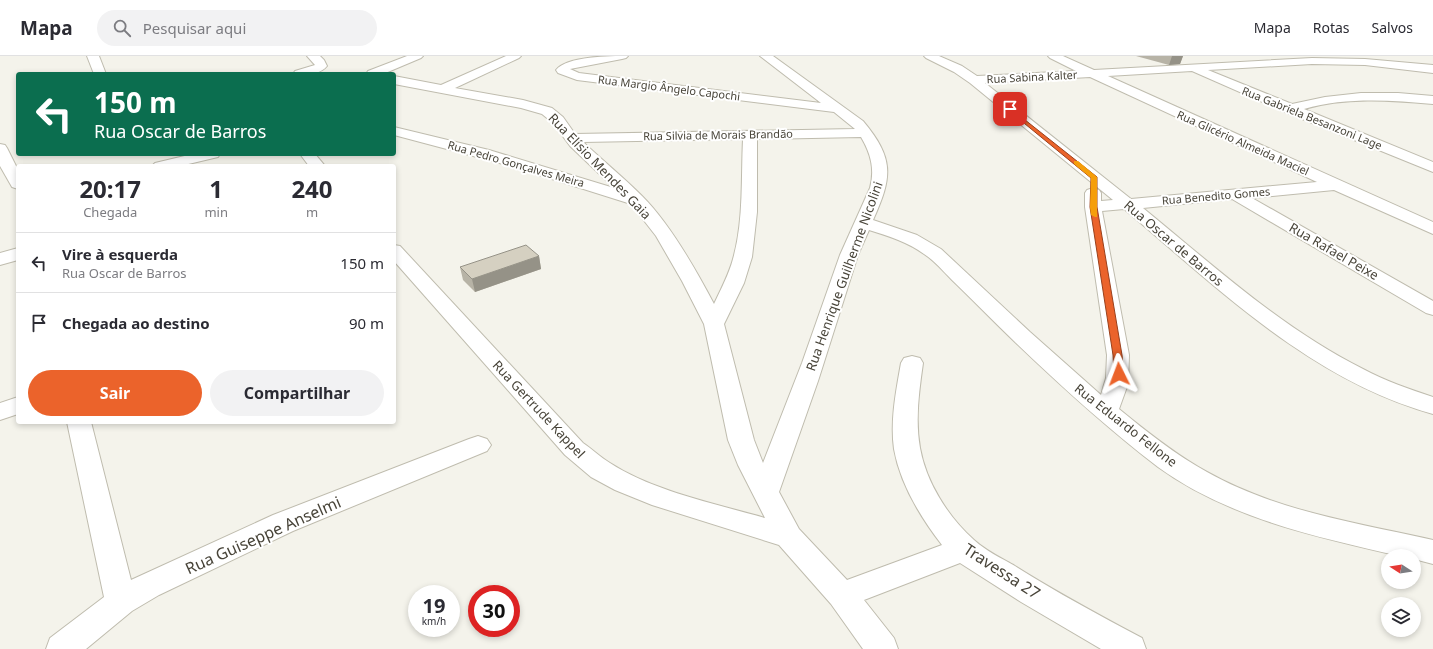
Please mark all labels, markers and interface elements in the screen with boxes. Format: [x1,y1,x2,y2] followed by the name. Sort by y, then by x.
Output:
[97,10,377,46] search box
[20,15,73,41] text: Mapa
[111,17,133,39] icon: search
[143,18,246,38] text: Pesquisar aqui
[1254,18,1291,37] text: Mapa
[1313,18,1350,37] text: Rotas
[1372,18,1413,37] text: Salvos
[986,67,1078,86] street label: Rua Sabina Kalter
[597,71,741,104] street label: Rua Margio Ângelo Capochi
[94,83,177,121] text: 150 m
[1240,83,1384,153] street label: Rua Gabriela Besanzoni Lage
[28,88,80,140] icon: left
[993,92,1027,126] pin
[999,98,1021,120] icon: arrive
[1175,107,1312,178] street label: Rua Glicério Almeida Maciel
[545,109,655,223] street label: Rua Elísio Mendes Gaia
[94,119,266,143] text: Rua Oscar de Barros
[643,126,793,143] street label: Rua Silvia de Morais Brandão
[446,137,586,190] street label: Rua Pedro Gonçalves Meira
[79,172,141,205] text: 20:17
[209,172,223,205] text: 1
[291,172,333,205] text: 240
[801,179,887,373] street label: Rua Henrique Guilherme Nicolini
[1161,183,1271,208] street label: Rua Benedito Gomes
[1121,196,1227,290] street label: Rua Oscar de Barros
[83,203,137,221] text: Chegada
[204,203,228,221] text: min
[306,203,318,221] text: m
[1286,218,1382,284] street label: Rua Rafael Peixe
[62,244,178,264] text: Vire à esquerda
[28,252,50,274] icon: left
[340,253,384,273] text: 150 m
[62,264,186,282] text: Rua Oscar de Barros
[28,312,50,334] icon: arrive
[62,313,210,333] text: Chegada ao destino
[349,313,384,333] text: 90 m
[1098,353,1140,395] position arrow
[489,356,589,462] street label: Rua Gertrude Kappel
[28,370,202,416] button: Sair
[210,370,384,416] button: Compartilhar
[1071,379,1181,471] street label: Rua Eduardo Fellone
[182,491,344,579] street label: Rua Guiseppe Anselmi
[959,538,1045,604] street label: Travessa 27
[1381,549,1421,589] north arrow
[1381,549,1421,637] map controls
[468,585,520,637] speed limit sign: 30
[423,592,445,619] text: 19
[1381,597,1421,637] button: layers
[422,614,446,628] text: km/h

